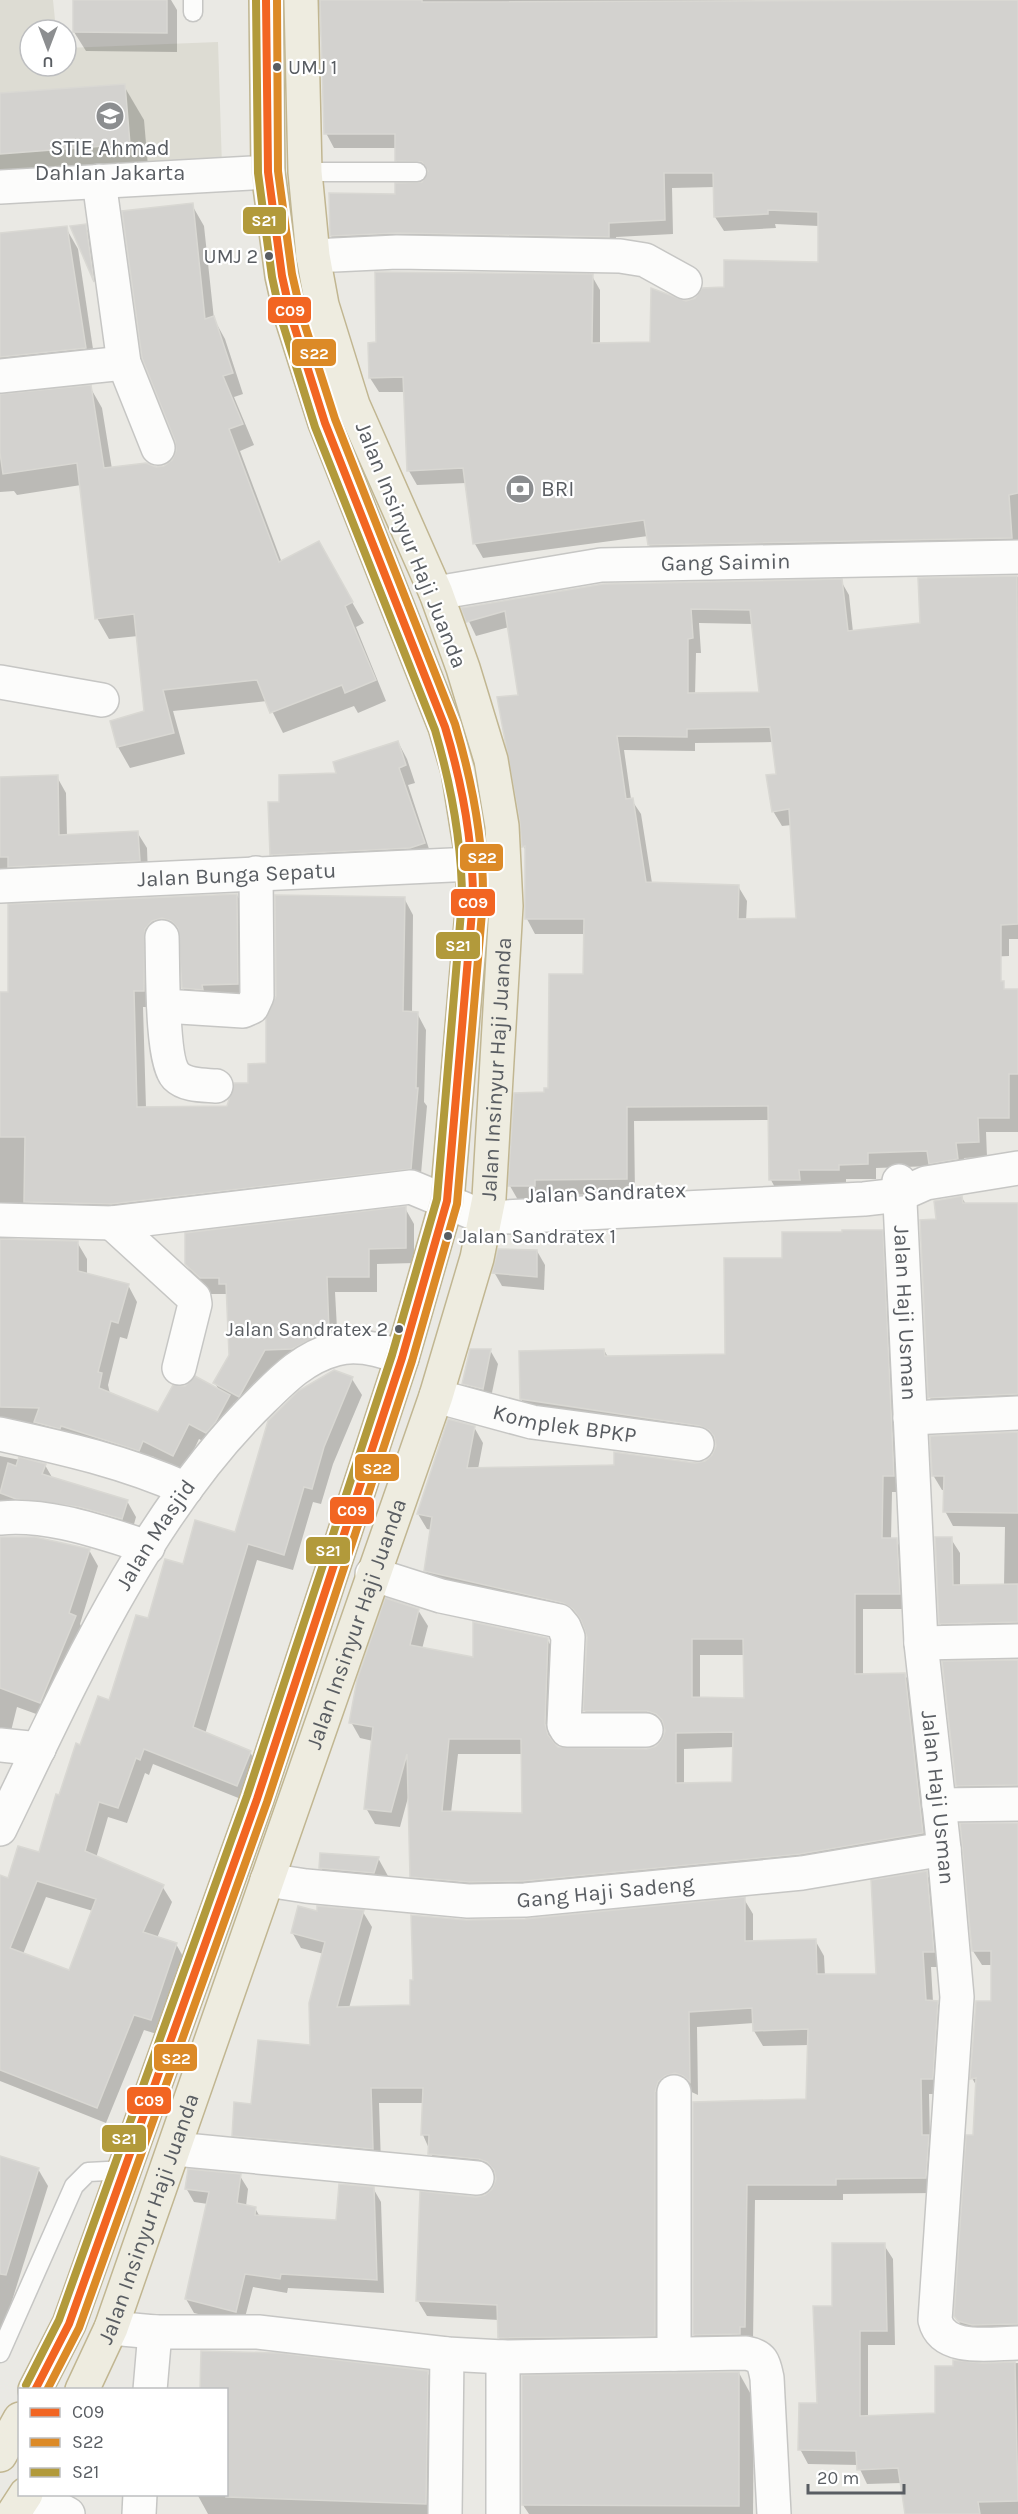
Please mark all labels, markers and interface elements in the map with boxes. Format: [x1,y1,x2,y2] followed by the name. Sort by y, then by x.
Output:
[18,18,78,78] north arrow
[42,53,54,72] text: U
[288,56,337,79] place label: UMJ 1
[271,61,283,73] marker: UMJ 1
[94,100,126,132] school or university icon: STIE Ahmad Dahlan Jakarta
[35,135,185,186] place label: STIE Ahmad Dahlan Jakarta
[242,206,287,235] line badge: S21
[251,211,277,230] text: S21
[204,245,258,268] place label: UMJ 2
[263,250,275,262] marker: UMJ 2
[267,296,312,324] line badge: C09
[275,301,305,320] text: C09
[291,338,337,367] line badge: S22
[299,344,329,363] text: S22
[350,418,472,672] street label: Jalan Insinyur Haji Juanda
[504,473,536,505] bank icon: BRI
[541,476,574,502] place label: BRI
[661,548,791,577] street label: Gang Saimin
[459,843,504,872] line badge: S22
[467,848,497,867] text: S22
[137,857,337,893] street label: Jalan Bunga Sepatu
[450,888,496,917] line badge: C09
[458,893,488,912] text: C09
[435,931,481,960] line badge: S21
[445,936,471,955] text: S21
[476,936,517,1201] street label: Jalan Insinyur Haji Juanda
[525,1177,687,1209] street label: Jalan Sandratex
[459,1225,616,1248] place label: Jalan Sandratex 1
[888,1225,922,1401] street label: Jalan Haji Usman
[442,1230,454,1242] marker: Jalan Sandratex 1
[226,1318,388,1341] place label: Jalan Sandratex 2
[393,1323,405,1335] marker: Jalan Sandratex 2
[490,1399,638,1449] street label: Komplek BPKP
[354,1453,400,1482] line badge: S22
[362,1459,392,1478] text: S22
[111,1474,201,1595] street label: Jalan Masjid
[301,1495,412,1753] street label: Jalan Insinyur Haji Juanda
[329,1496,375,1525] line badge: C09
[337,1501,367,1520] text: C09
[305,1536,351,1565] line badge: S21
[315,1541,341,1560] text: S21
[916,1709,960,1886] street label: Jalan Haji Usman
[516,1871,696,1913] street label: Gang Haji Sadeng
[153,2043,198,2072] line badge: S22
[161,2049,191,2068] text: S22
[126,2086,172,2115] line badge: C09
[92,2090,205,2348] street label: Jalan Insinyur Haji Juanda
[134,2091,164,2110] text: C09
[101,2124,147,2153] line badge: S21
[111,2129,137,2148] text: S21
[18,2388,228,2496] legend
[72,2401,104,2423] text: C09
[72,2431,104,2453] text: S22
[808,2457,904,2495] scale bar
[72,2461,99,2483] text: S21
[817,2467,859,2489] text: 20 m

